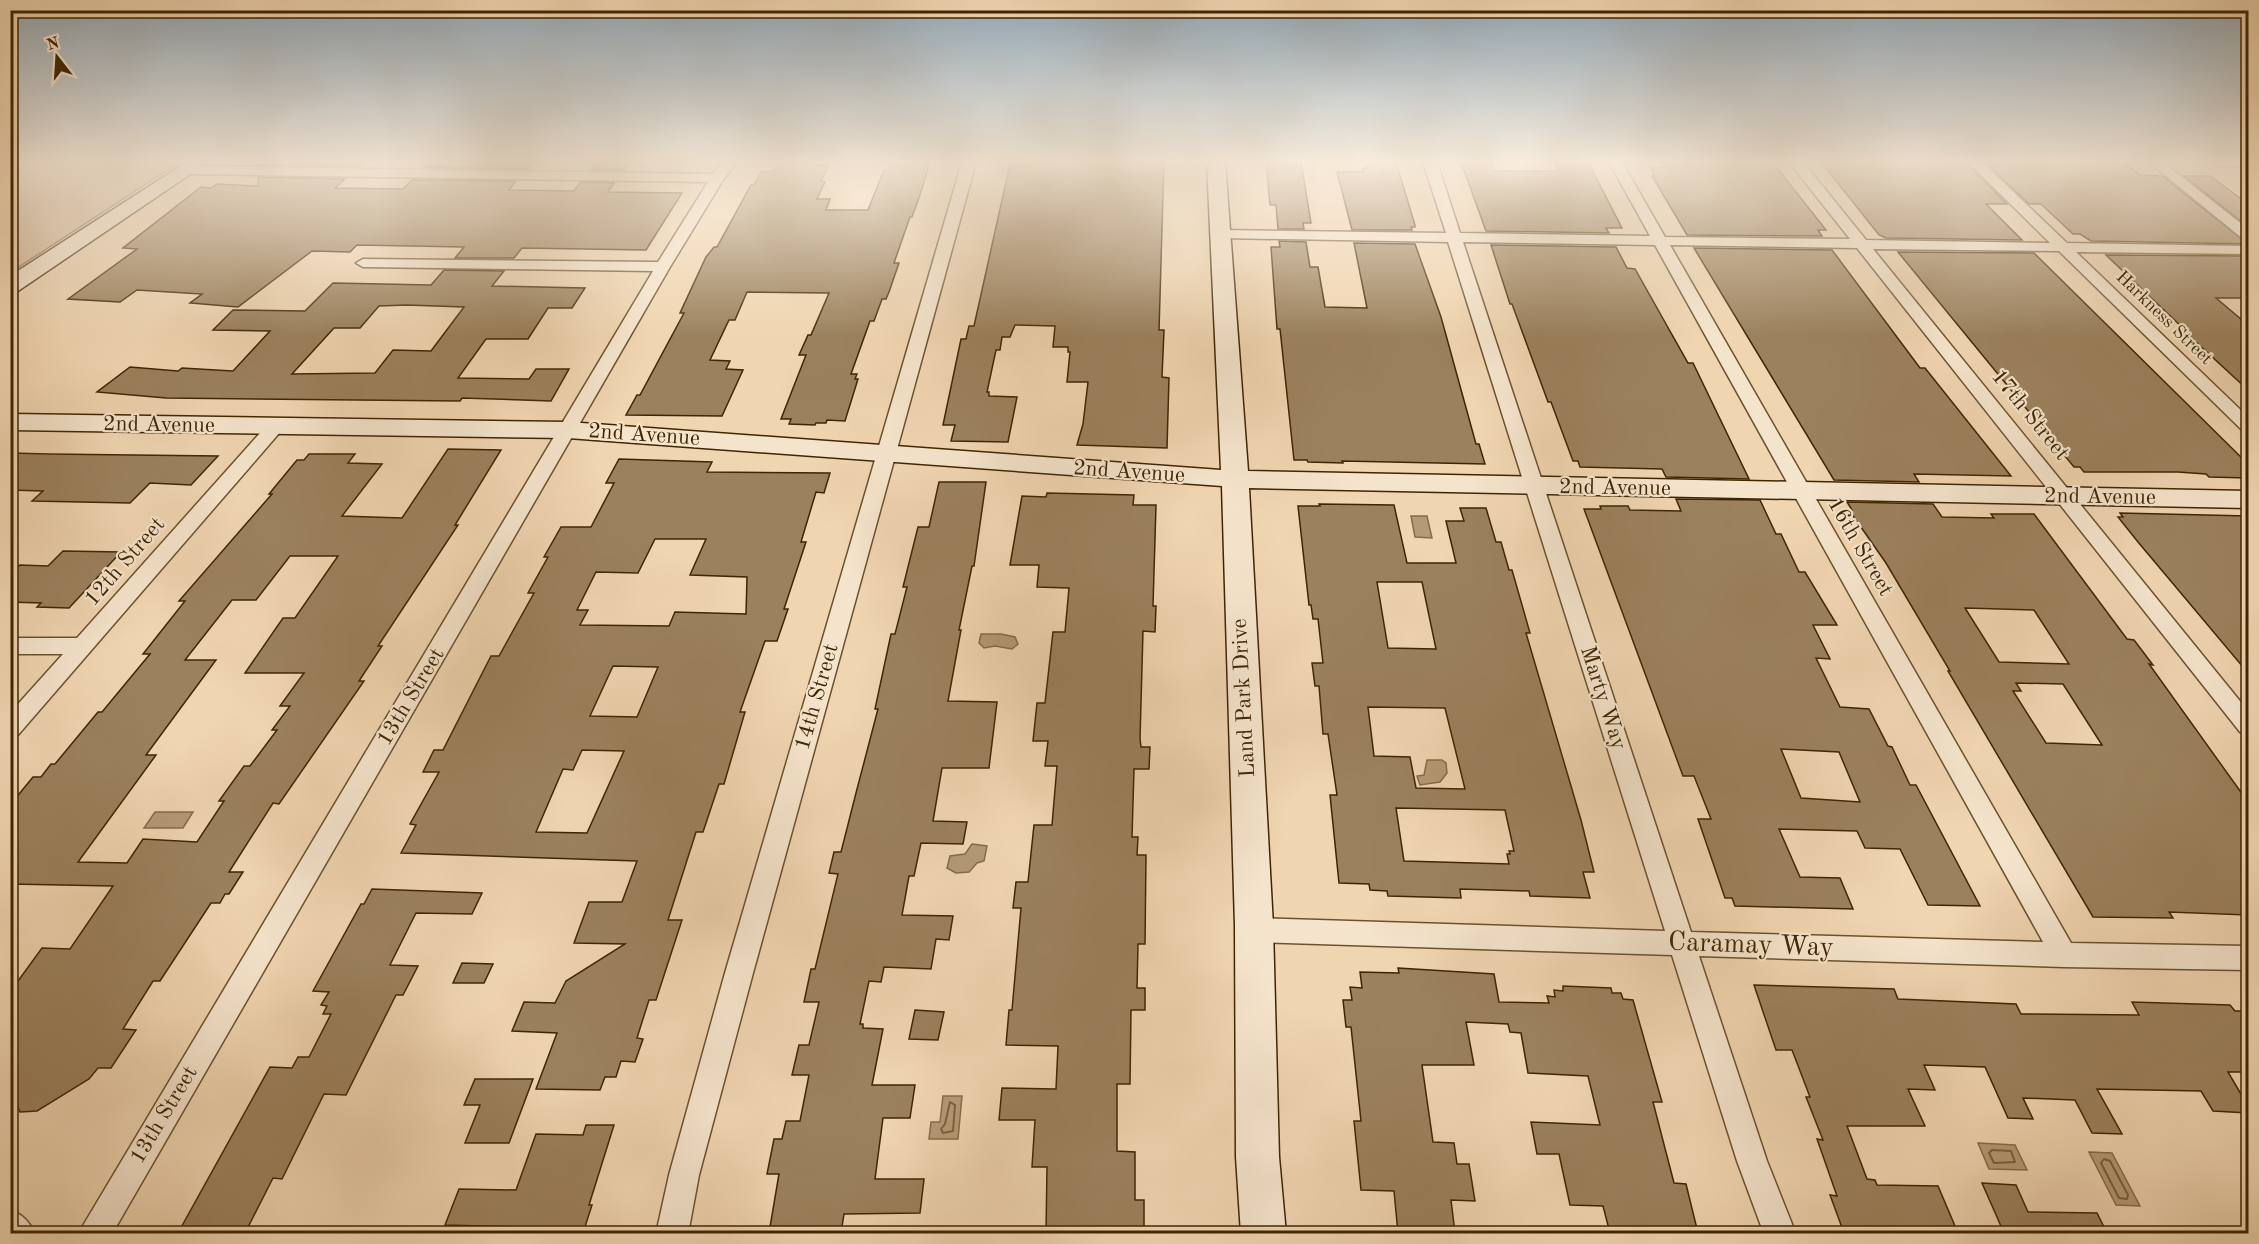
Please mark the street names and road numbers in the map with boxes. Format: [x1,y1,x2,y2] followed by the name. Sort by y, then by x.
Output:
[2112,268,2216,368] street label: Harkness Street
[1987,365,2073,465] street label: 17th Street
[103,413,215,437] street label: 2nd Avenue
[587,420,701,450] street label: 2nd Avenue
[1072,457,1186,487] street label: 2nd Avenue
[1559,476,1671,500] street label: 2nd Avenue
[2044,485,2156,509] street label: 2nd Avenue
[1823,494,1897,600] street label: 16th Street
[81,513,169,611] street label: 12th Street
[1229,618,1259,778] street label: Land Park Drive
[791,641,843,753] street label: 14th Street
[1576,643,1630,753] street label: Marty Way
[373,644,449,750] street label: 13th Street
[1668,929,1834,961] street label: Caramay Way
[126,1062,202,1168] street label: 13th Street

